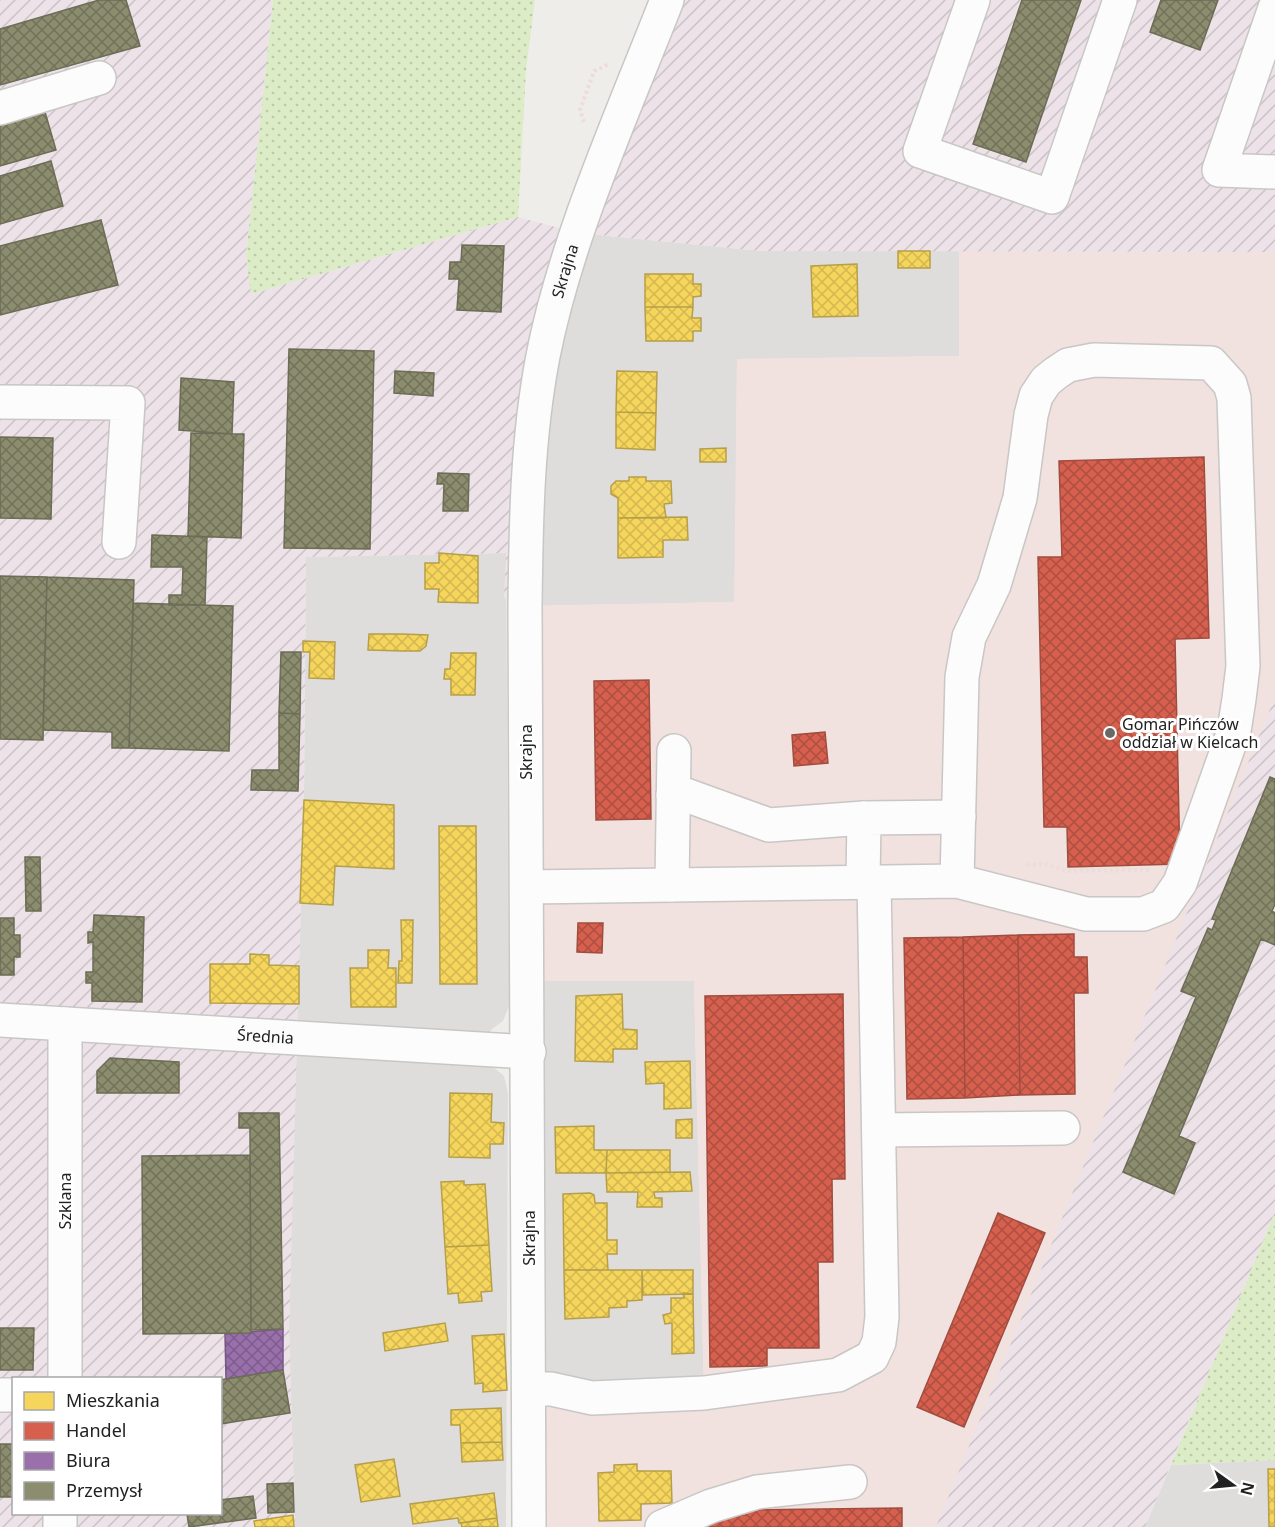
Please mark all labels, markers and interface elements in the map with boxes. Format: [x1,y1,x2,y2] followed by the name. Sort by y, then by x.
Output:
[546,241,583,301] street label: Skrajna
[1122,713,1258,753] place label: Gomar Pińczów oddział w Kielcach
[515,724,537,780] street label: Skrajna
[1103,726,1117,740] marker: Gomar Pińczów oddział w Kielcach
[236,1023,295,1049] street label: Średnia
[54,1173,76,1229] street label: Szklana
[518,1210,540,1266] street label: Skrajna
[12,1377,222,1515] legend
[66,1388,160,1412] text: Mieszkania
[66,1418,126,1442] text: Handel
[66,1448,111,1472] text: Biura
[1203,1455,1263,1515] north arrow
[66,1478,143,1502] text: Przemysł
[1235,1480,1260,1498] text: N

